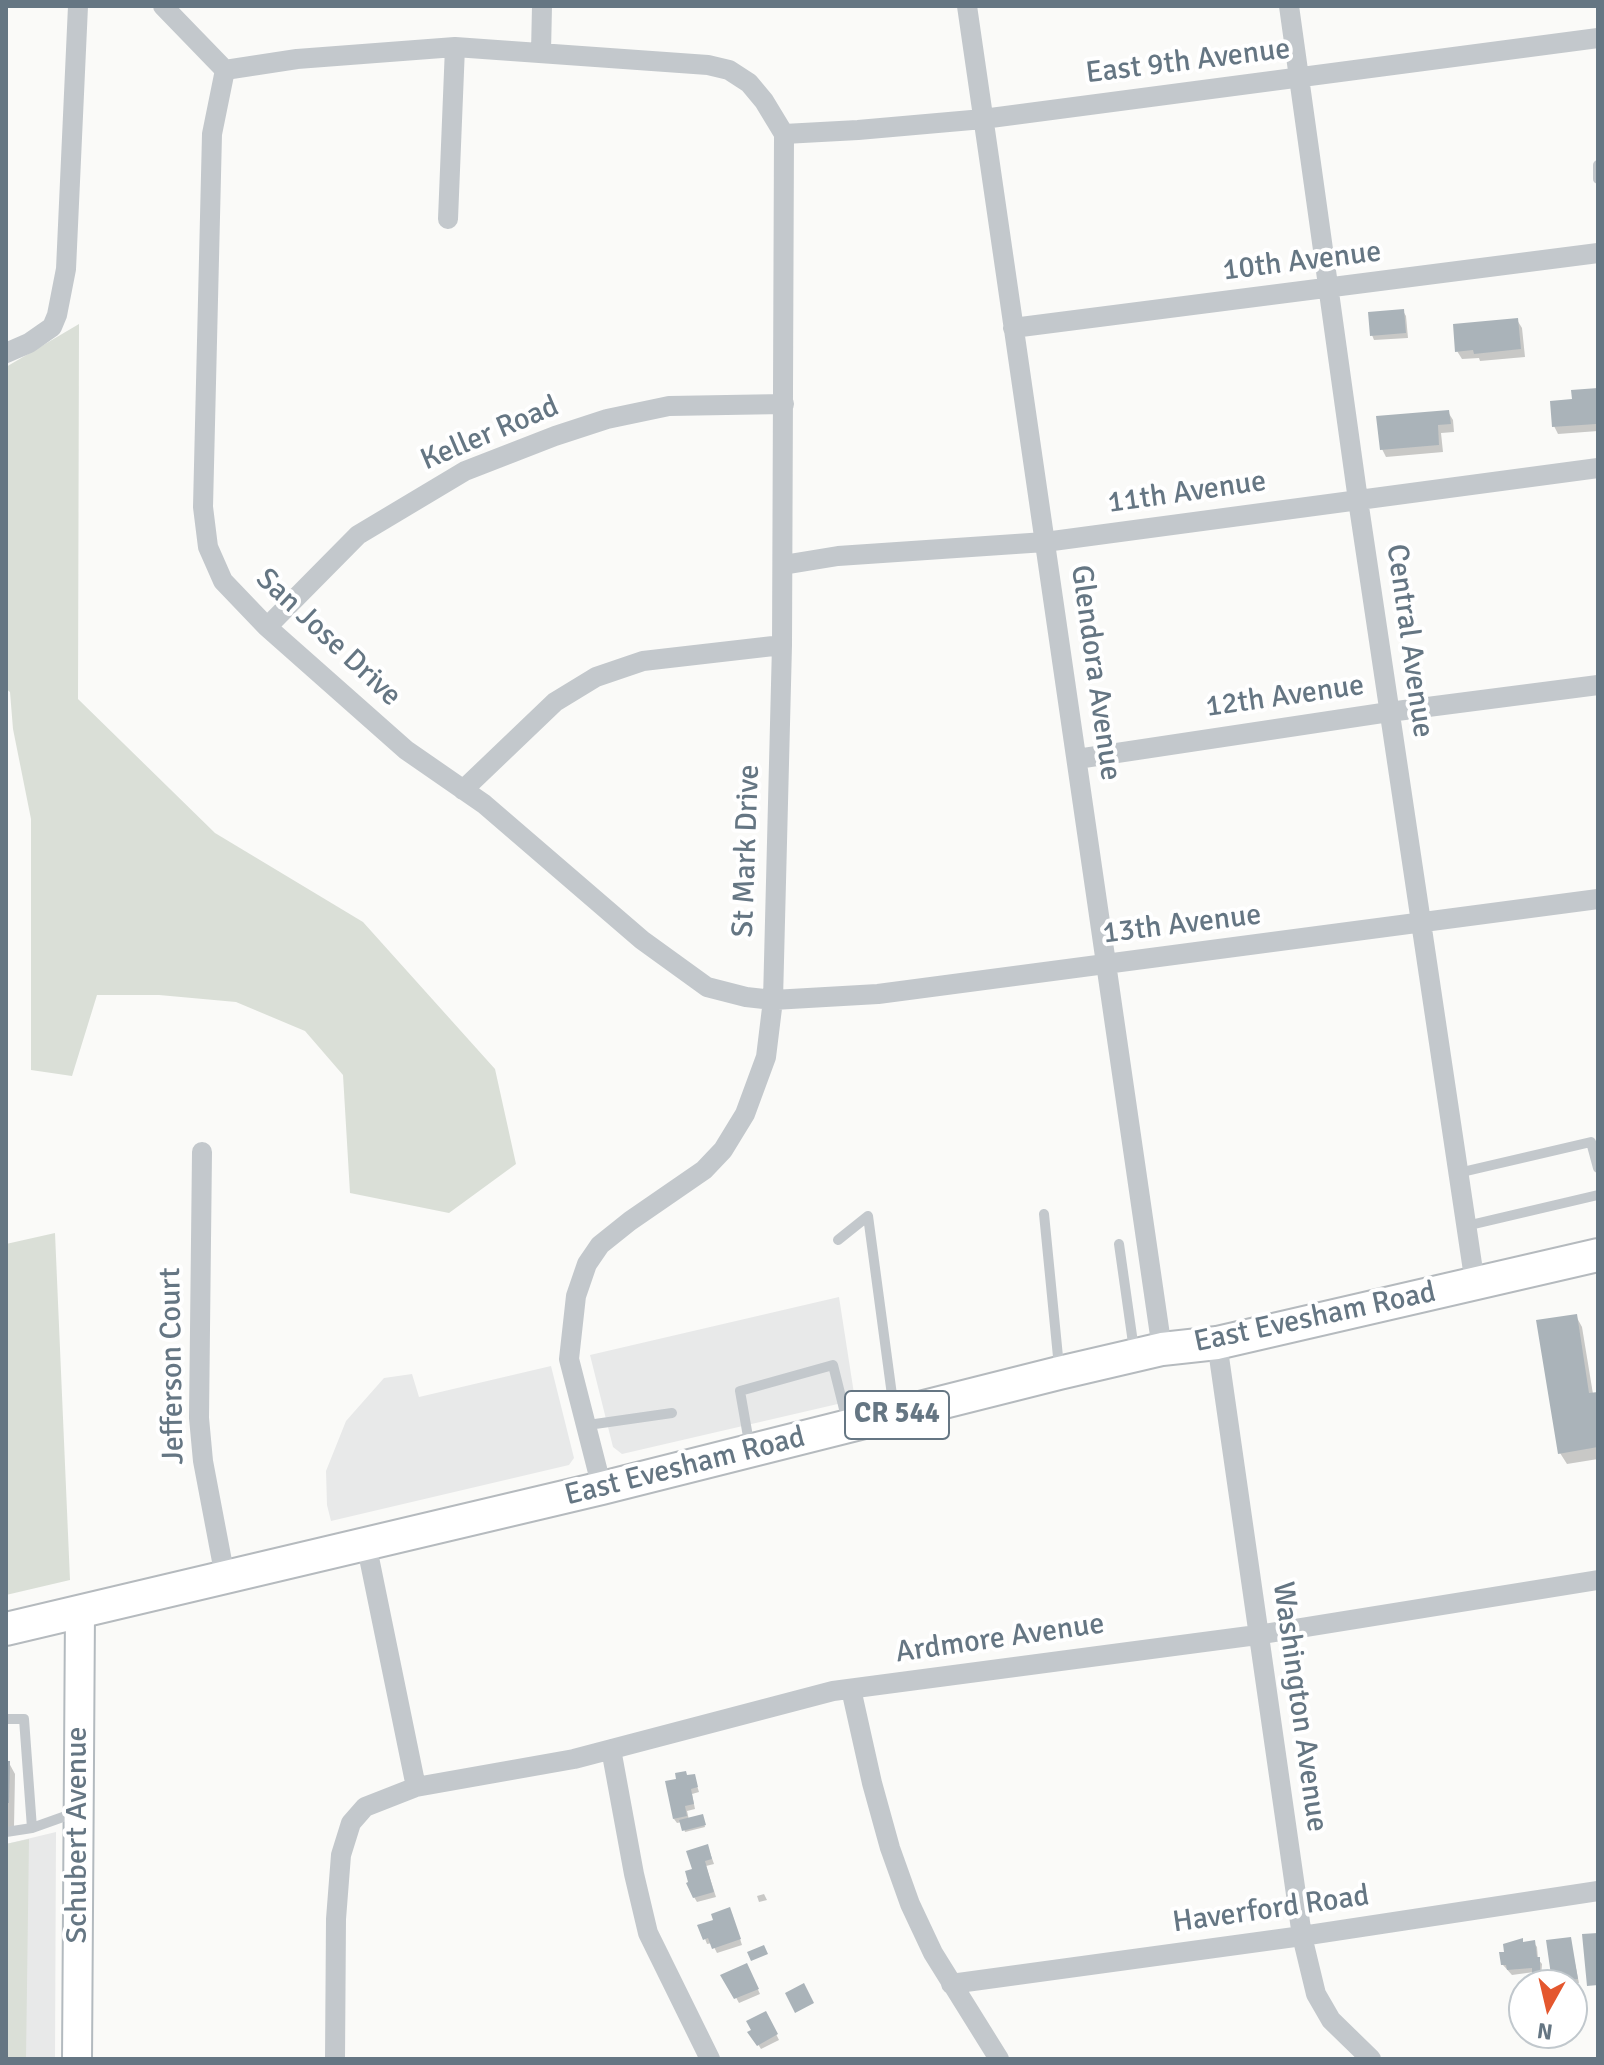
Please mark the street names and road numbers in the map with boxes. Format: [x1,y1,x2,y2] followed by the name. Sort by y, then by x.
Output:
[1084,32,1292,92] street label: East 9th Avenue
[1221,234,1383,290] street label: 10th Avenue
[416,389,564,479] street label: Keller Road
[1105,464,1269,522] street label: 11th Avenue
[1378,542,1440,740] street label: Central Avenue
[248,562,408,714] street label: San Jose Drive
[1062,563,1128,783] street label: Glendora Avenue
[1203,668,1367,726] street label: 12th Avenue
[726,764,768,938] street label: St Mark Drive
[1101,897,1263,953] street label: 13th Avenue
[153,1267,193,1465] street label: Jefferson Court
[1191,1275,1439,1361] street label: East Evesham Road
[845,1391,949,1439] road number: CR 544
[561,1420,809,1514] street label: East Evesham Road
[1264,1580,1334,1834] street label: Washington Avenue
[893,1607,1107,1671] street label: Ardmore Avenue
[60,1727,96,1943] street label: Schubert Avenue
[1170,1878,1372,1942] street label: Haverford Road

